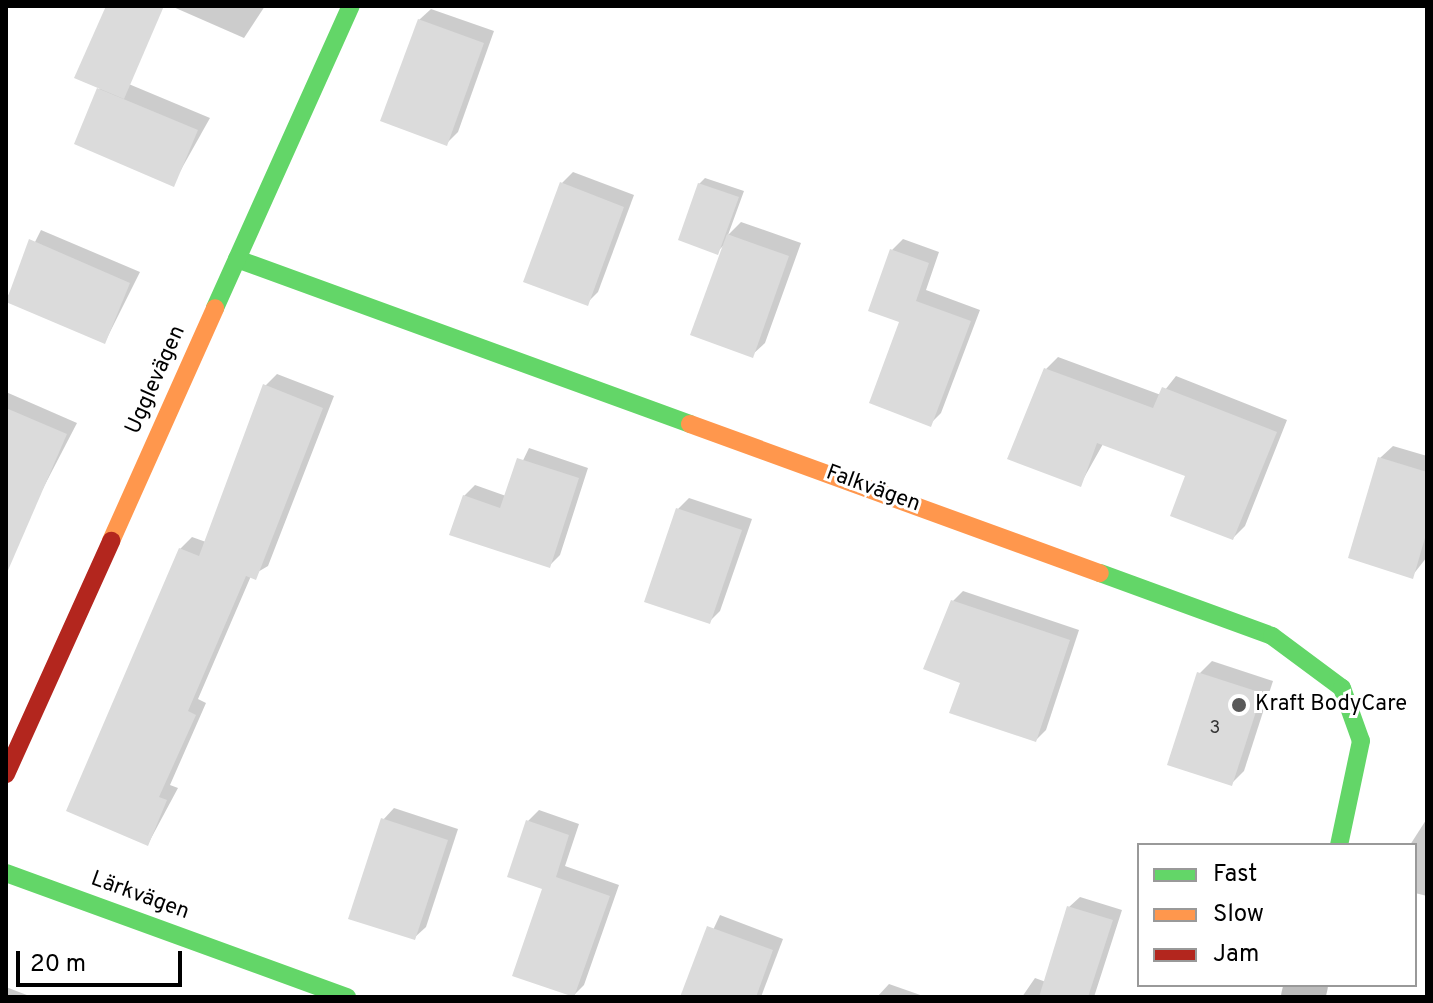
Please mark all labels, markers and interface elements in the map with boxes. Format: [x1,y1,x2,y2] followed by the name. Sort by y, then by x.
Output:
[120,322,192,438] street label: Ugglevägen
[822,460,924,518] street label: Falkvägen
[1255,692,1407,718] place label: Kraft BodyCare
[1230,696,1248,714] marker: Kraft BodyCare
[1210,718,1220,740] house number: 3
[1137,843,1417,987] legend
[1213,860,1257,890] text: Fast
[87,866,193,926] street label: Lärkvägen
[1213,900,1264,930] text: Slow
[20,935,186,985] scale bar
[1213,940,1259,970] text: Jam
[30,950,86,980] text: 20 m

